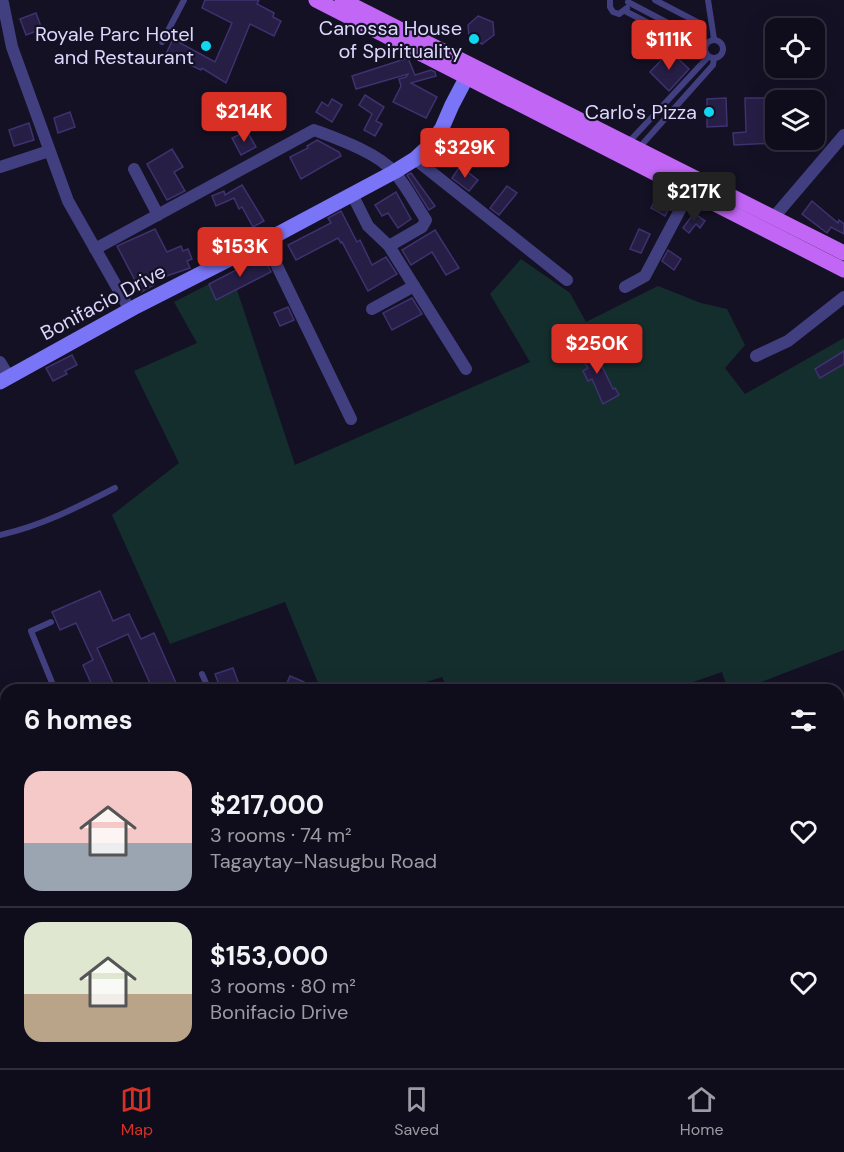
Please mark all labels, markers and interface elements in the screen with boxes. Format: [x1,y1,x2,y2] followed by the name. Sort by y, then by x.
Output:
[319,15,462,64] place label: Canossa House of Spirituality
[765,18,825,150] map controls
[765,18,825,78] button: locate
[627,20,711,71] pin: $111K
[35,21,194,70] place label: Royale Parc Hotel and Restaurant
[646,26,692,52] text: $111K
[467,32,481,46] marker: Canossa House of Spirituality
[199,39,213,53] marker: Royale Parc Hotel and Restaurant
[765,90,825,150] button: layers
[202,92,286,143] pin: $214K
[216,98,272,124] text: $214K
[585,99,697,125] place label: Carlo's Pizza
[702,105,716,119] marker: Carlo's Pizza
[423,128,507,179] pin: $329K
[434,134,496,160] text: $329K
[652,172,736,223] pin: $217K
[667,178,721,204] text: $217K
[198,227,282,278] pin: $153K
[212,233,268,259] text: $153K
[36,258,170,346] street label: Bonifacio Drive
[555,324,639,375] pin: $250K
[565,330,629,356] text: $250K
[24,703,132,737] text: 6 homes
[787,704,820,737] icon: filters
[210,788,324,822] text: $217,000
[72,795,144,867] icon: home
[787,815,820,848] icon: heart
[210,822,352,848] text: 3 rooms · 74 m²
[210,848,437,874] text: Tagaytay-Nasugbu Road
[210,939,328,973] text: $153,000
[72,946,144,1018] icon: home
[787,966,820,999] icon: heart
[210,973,356,999] text: 3 rooms · 80 m²
[210,999,348,1025] text: Bonifacio Drive
[120,1083,153,1140] tab: Map
[394,1083,439,1140] tab: Saved
[680,1083,724,1140] tab: Home

